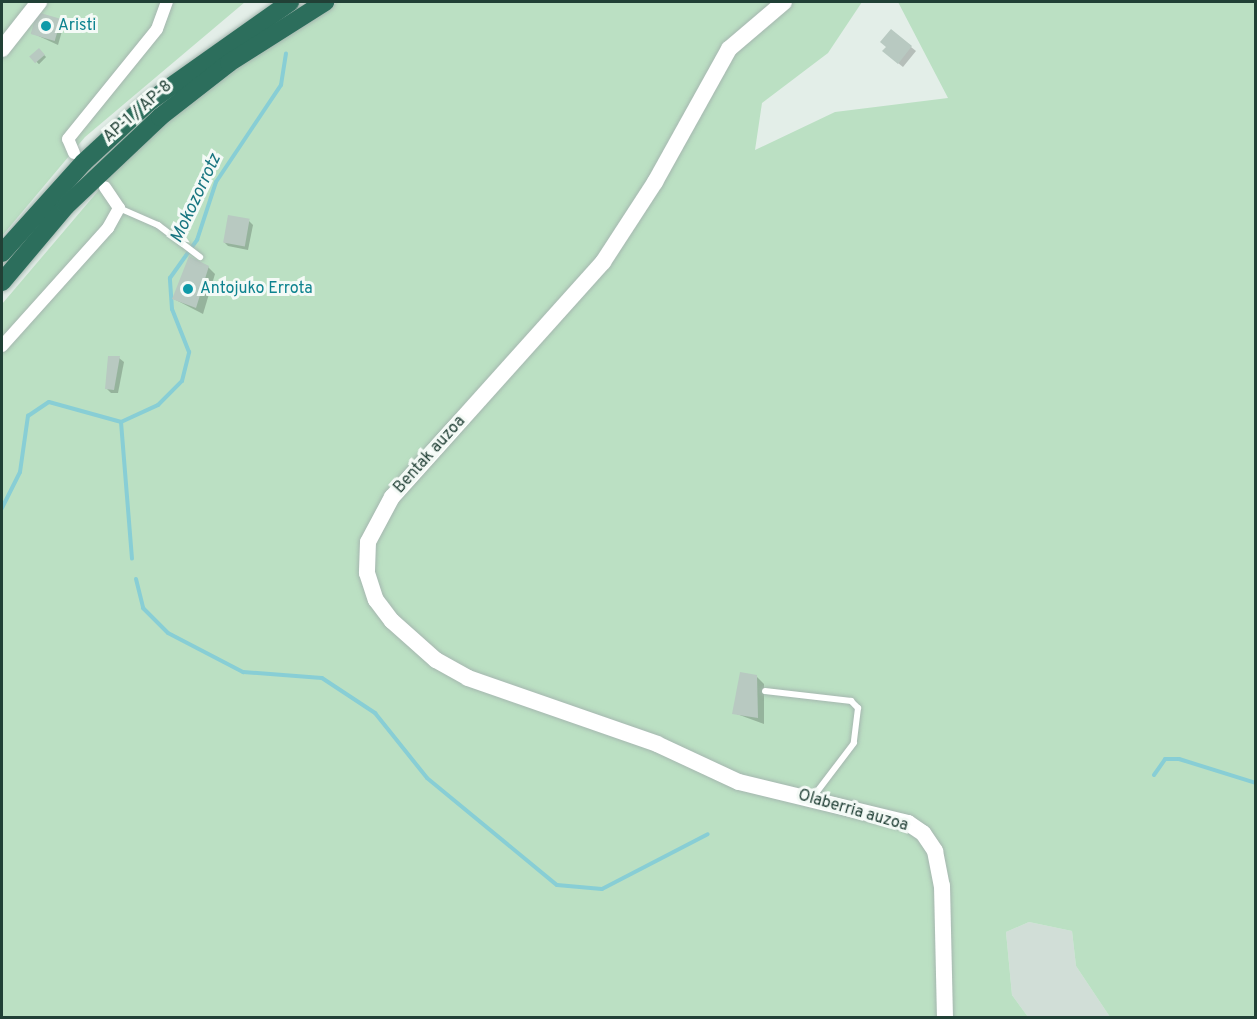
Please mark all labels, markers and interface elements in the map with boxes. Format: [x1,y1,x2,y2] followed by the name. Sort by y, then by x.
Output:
[58,16,96,36] place label: Aristi
[39,19,53,33] marker: Aristi
[100,77,176,147] street label: AP-1 / AP-8
[167,151,227,247] water label: Mokozorrotz
[200,279,313,299] place label: Antojuko Errota
[181,282,195,296] marker: Antojuko Errota
[390,412,470,498] street label: Bentak auzoa
[796,786,910,836] street label: Olaberria auzoa

